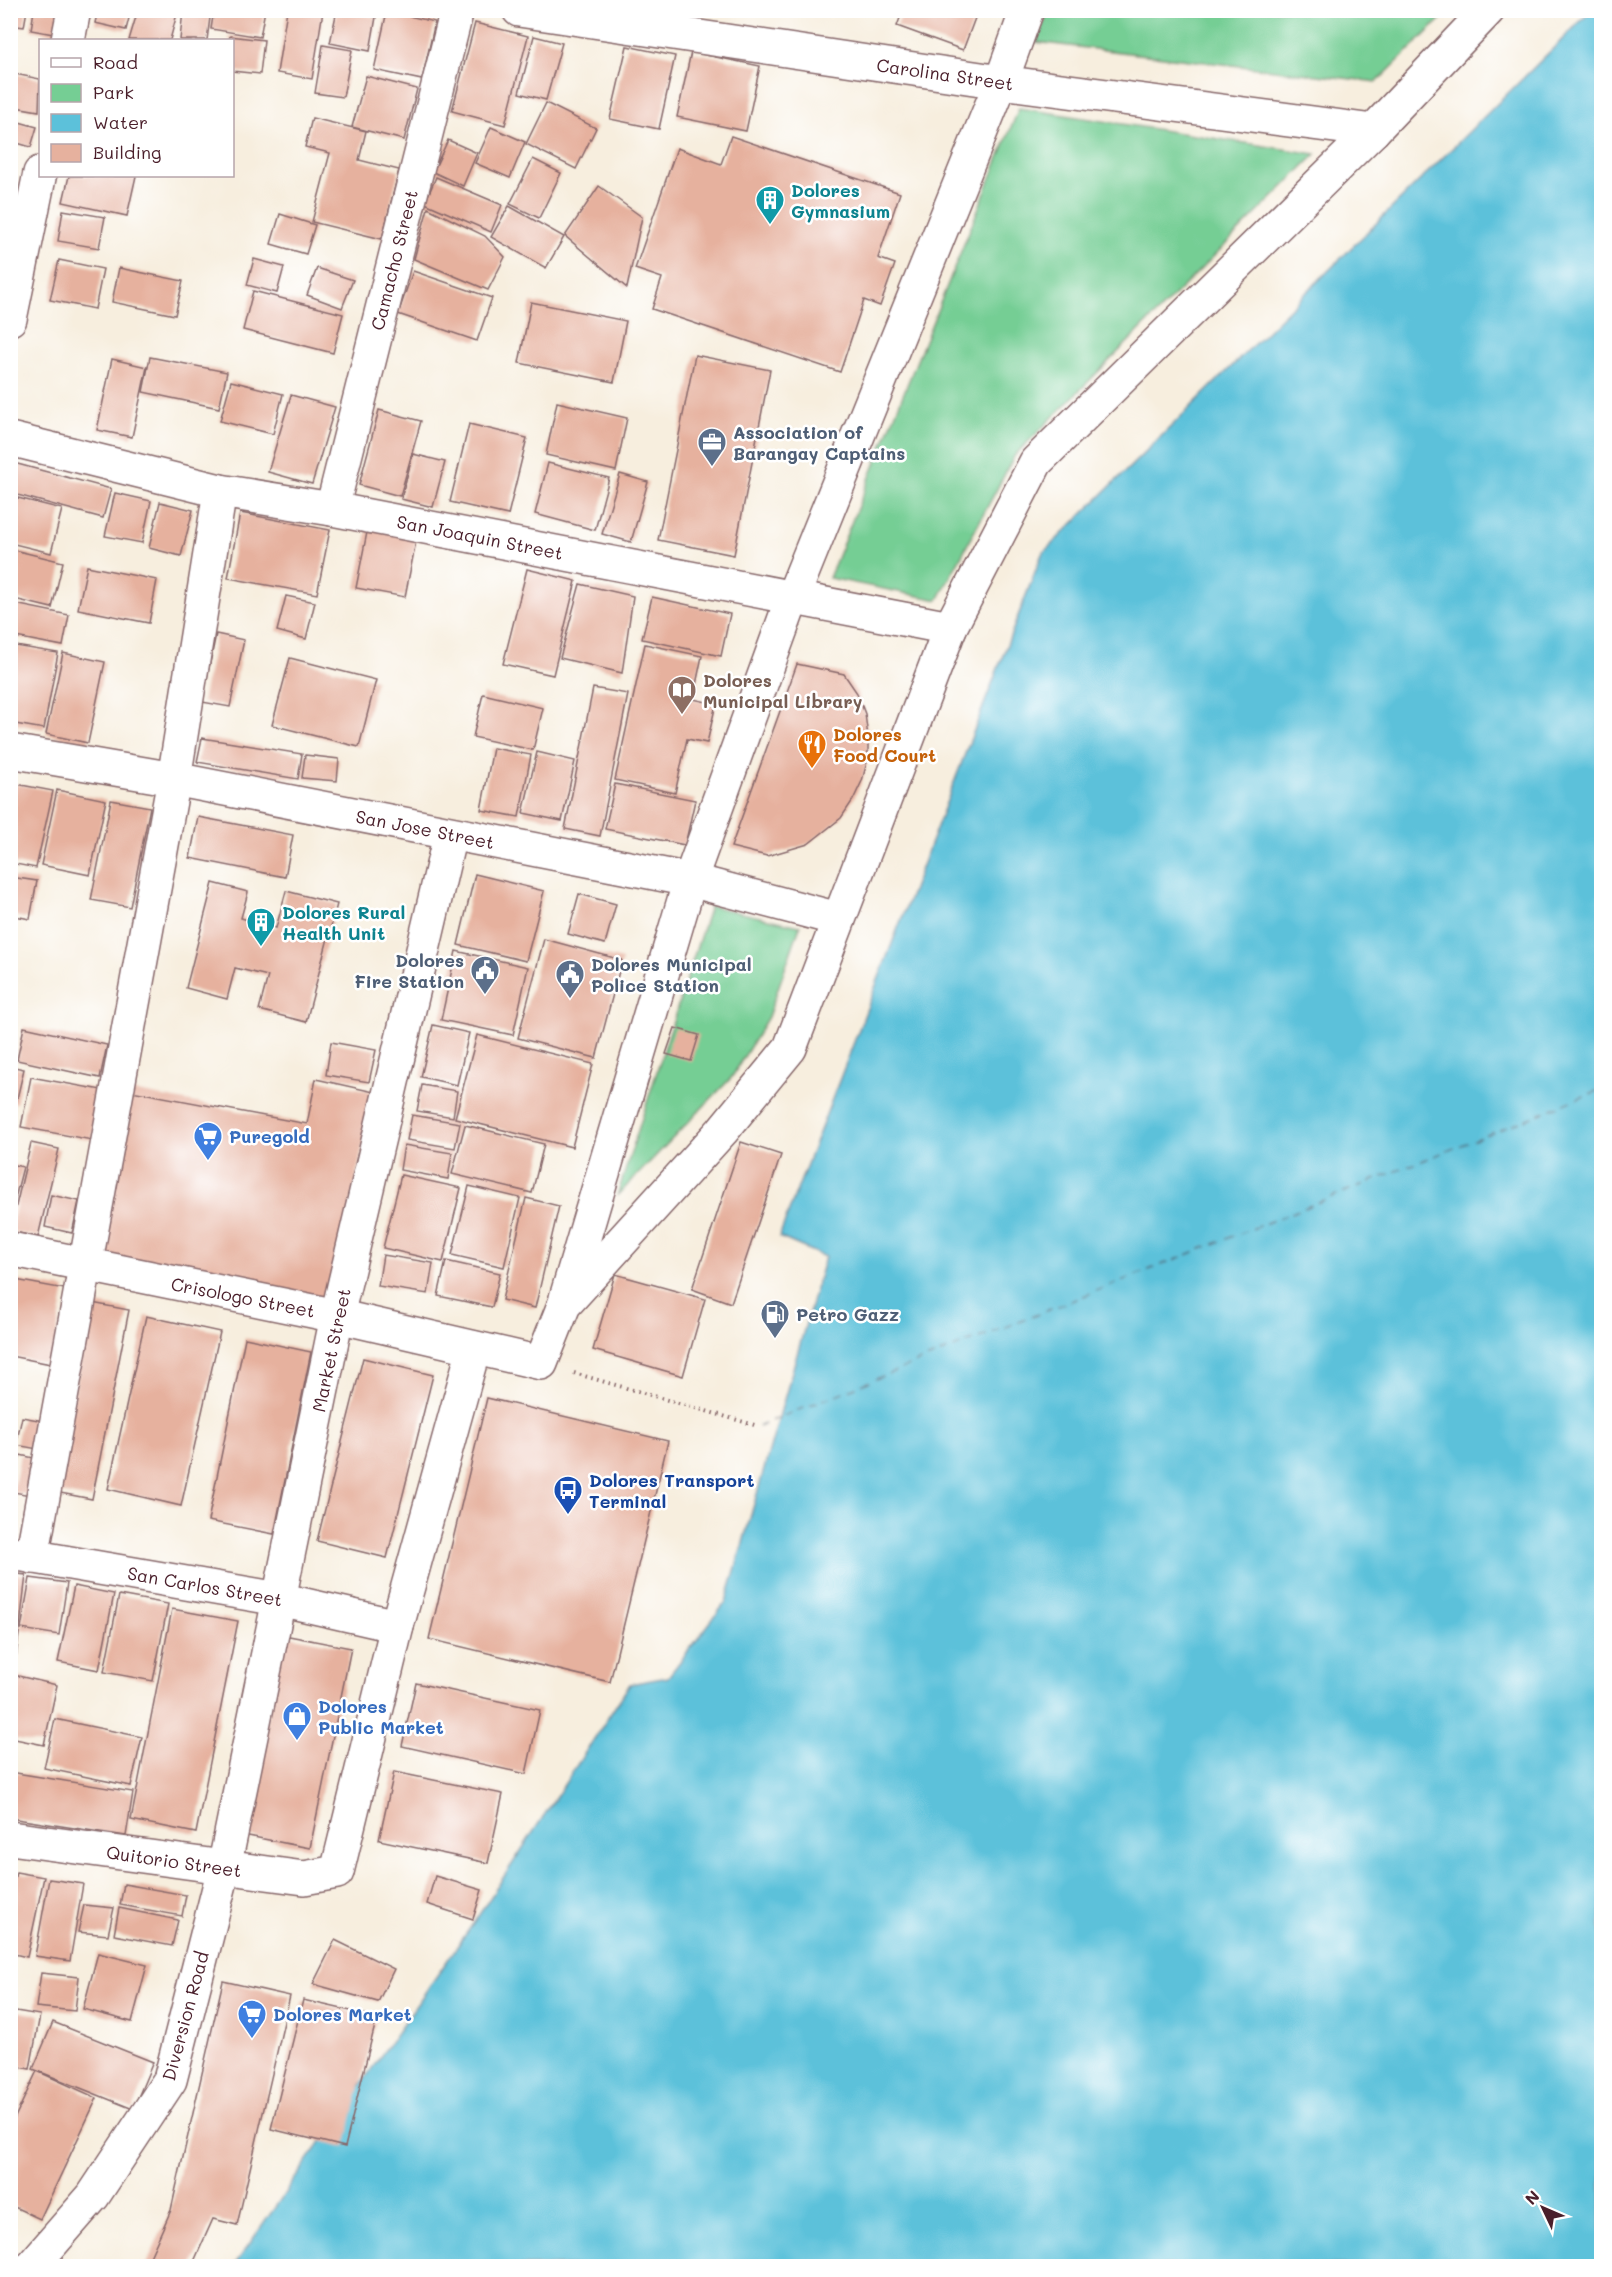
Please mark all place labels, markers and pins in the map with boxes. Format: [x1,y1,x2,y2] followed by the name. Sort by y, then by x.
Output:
[791,178,890,223] place label: Dolores Gymnasium
[754,184,786,226] building icon: Dolores Gymnasium
[733,420,905,465] place label: Association of Barangay Captains
[696,426,728,468] office icon: Association of Barangay Captains
[703,668,863,713] place label: Dolores Municipal Library
[666,674,698,716] library icon: Dolores Municipal Library
[833,722,936,767] place label: Dolores Food Court
[796,728,828,770] restaurant icon: Dolores Food Court
[282,900,405,945] place label: Dolores Rural Health Unit
[245,906,277,948] building icon: Dolores Rural Health Unit
[354,948,464,993] place label: Dolores Fire Station
[591,952,752,997] place label: Dolores Municipal Police Station
[469,954,501,996] public building icon: Dolores Fire Station
[554,958,586,1000] public building icon: Dolores Municipal Police Station
[192,1120,224,1162] supermarket icon: Puregold
[229,1124,310,1148] place label: Puregold
[759,1298,791,1340] fuel station icon: Petro Gazz
[796,1302,899,1326] place label: Petro Gazz
[589,1468,754,1513] place label: Dolores Transport Terminal
[552,1474,584,1516] bus stop icon: Dolores Transport Terminal
[318,1694,444,1739] place label: Dolores Public Market
[281,1700,313,1742] shop icon: Dolores Public Market
[236,1998,268,2040] supermarket icon: Dolores Market
[273,2002,412,2026] place label: Dolores Market

